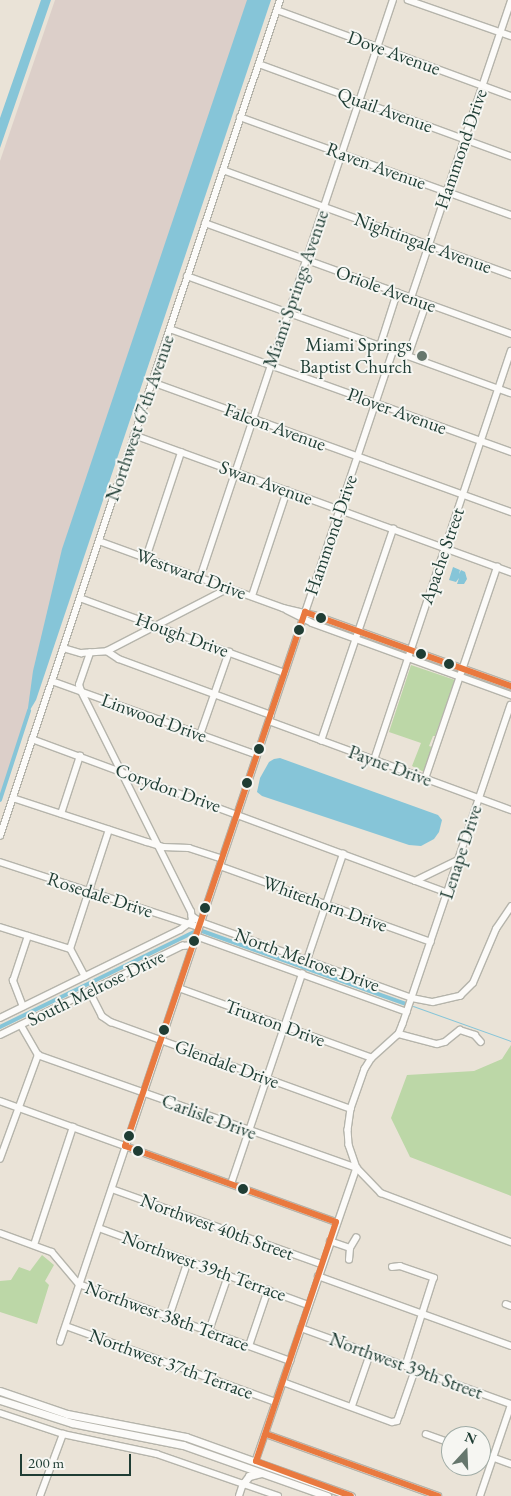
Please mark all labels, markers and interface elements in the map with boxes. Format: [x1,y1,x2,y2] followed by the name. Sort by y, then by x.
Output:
[345,26,443,80] street label: Dove Avenue
[334,82,436,138] street label: Quail Avenue
[430,86,492,212] street label: Hammond Drive
[323,137,429,195] street label: Raven Avenue
[258,207,334,371] street label: Miami Springs Avenue
[351,208,495,278] street label: Nightingale Avenue
[333,260,439,318] street label: Oriole Avenue
[101,332,179,504] street label: Northwest 67th Avenue
[300,334,412,378] place label: Miami Springs Baptist Church
[416,350,428,362] marker: Miami Springs Baptist Church
[344,382,450,440] street label: Plover Avenue
[221,398,329,456] street label: Falcon Avenue
[216,456,316,510] street label: Swan Avenue
[300,472,362,598] street label: Hammond Drive
[415,505,469,607] street label: Apache Street
[133,544,249,604] street label: Westward Drive
[132,608,232,662] street label: Hough Drive
[316,613,326,623] unlabelled marker
[294,625,304,635] unlabelled marker
[416,649,426,659] unlabelled marker
[444,659,454,669] unlabelled marker
[98,688,210,748] street label: Linwood Drive
[345,740,435,792] street label: Payne Drive
[254,744,264,754] unlabelled marker
[112,758,224,818] street label: Corydon Drive
[242,778,252,788] unlabelled marker
[435,802,487,902] street label: Lenape Drive
[44,867,156,923] street label: Rosedale Drive
[259,871,391,937] street label: Whitethorn Drive
[200,903,210,913] unlabelled marker
[231,923,383,997] street label: North Melrose Drive
[189,936,199,946] unlabelled marker
[24,945,168,1031] street label: South Melrose Drive
[222,994,328,1052] street label: Truxton Drive
[159,1025,169,1035] unlabelled marker
[172,1035,282,1093] street label: Glendale Drive
[159,1089,259,1145] street label: Carlisle Drive
[124,1131,134,1141] unlabelled marker
[133,1146,143,1156] unlabelled marker
[238,1184,248,1194] unlabelled marker
[137,1189,297,1265] street label: Northwest 40th Street
[119,1226,289,1306] street label: Northwest 39th Terrace
[82,1276,252,1356] street label: Northwest 38th Terrace
[86,1324,256,1404] street label: Northwest 37th Terrace
[326,1328,486,1404] street label: Northwest 39th Street
[441,1426,491,1476] north arrow
[462,1427,479,1448] text: N
[22,1444,134,1476] scale bar
[28,1453,64,1472] text: 200 m

